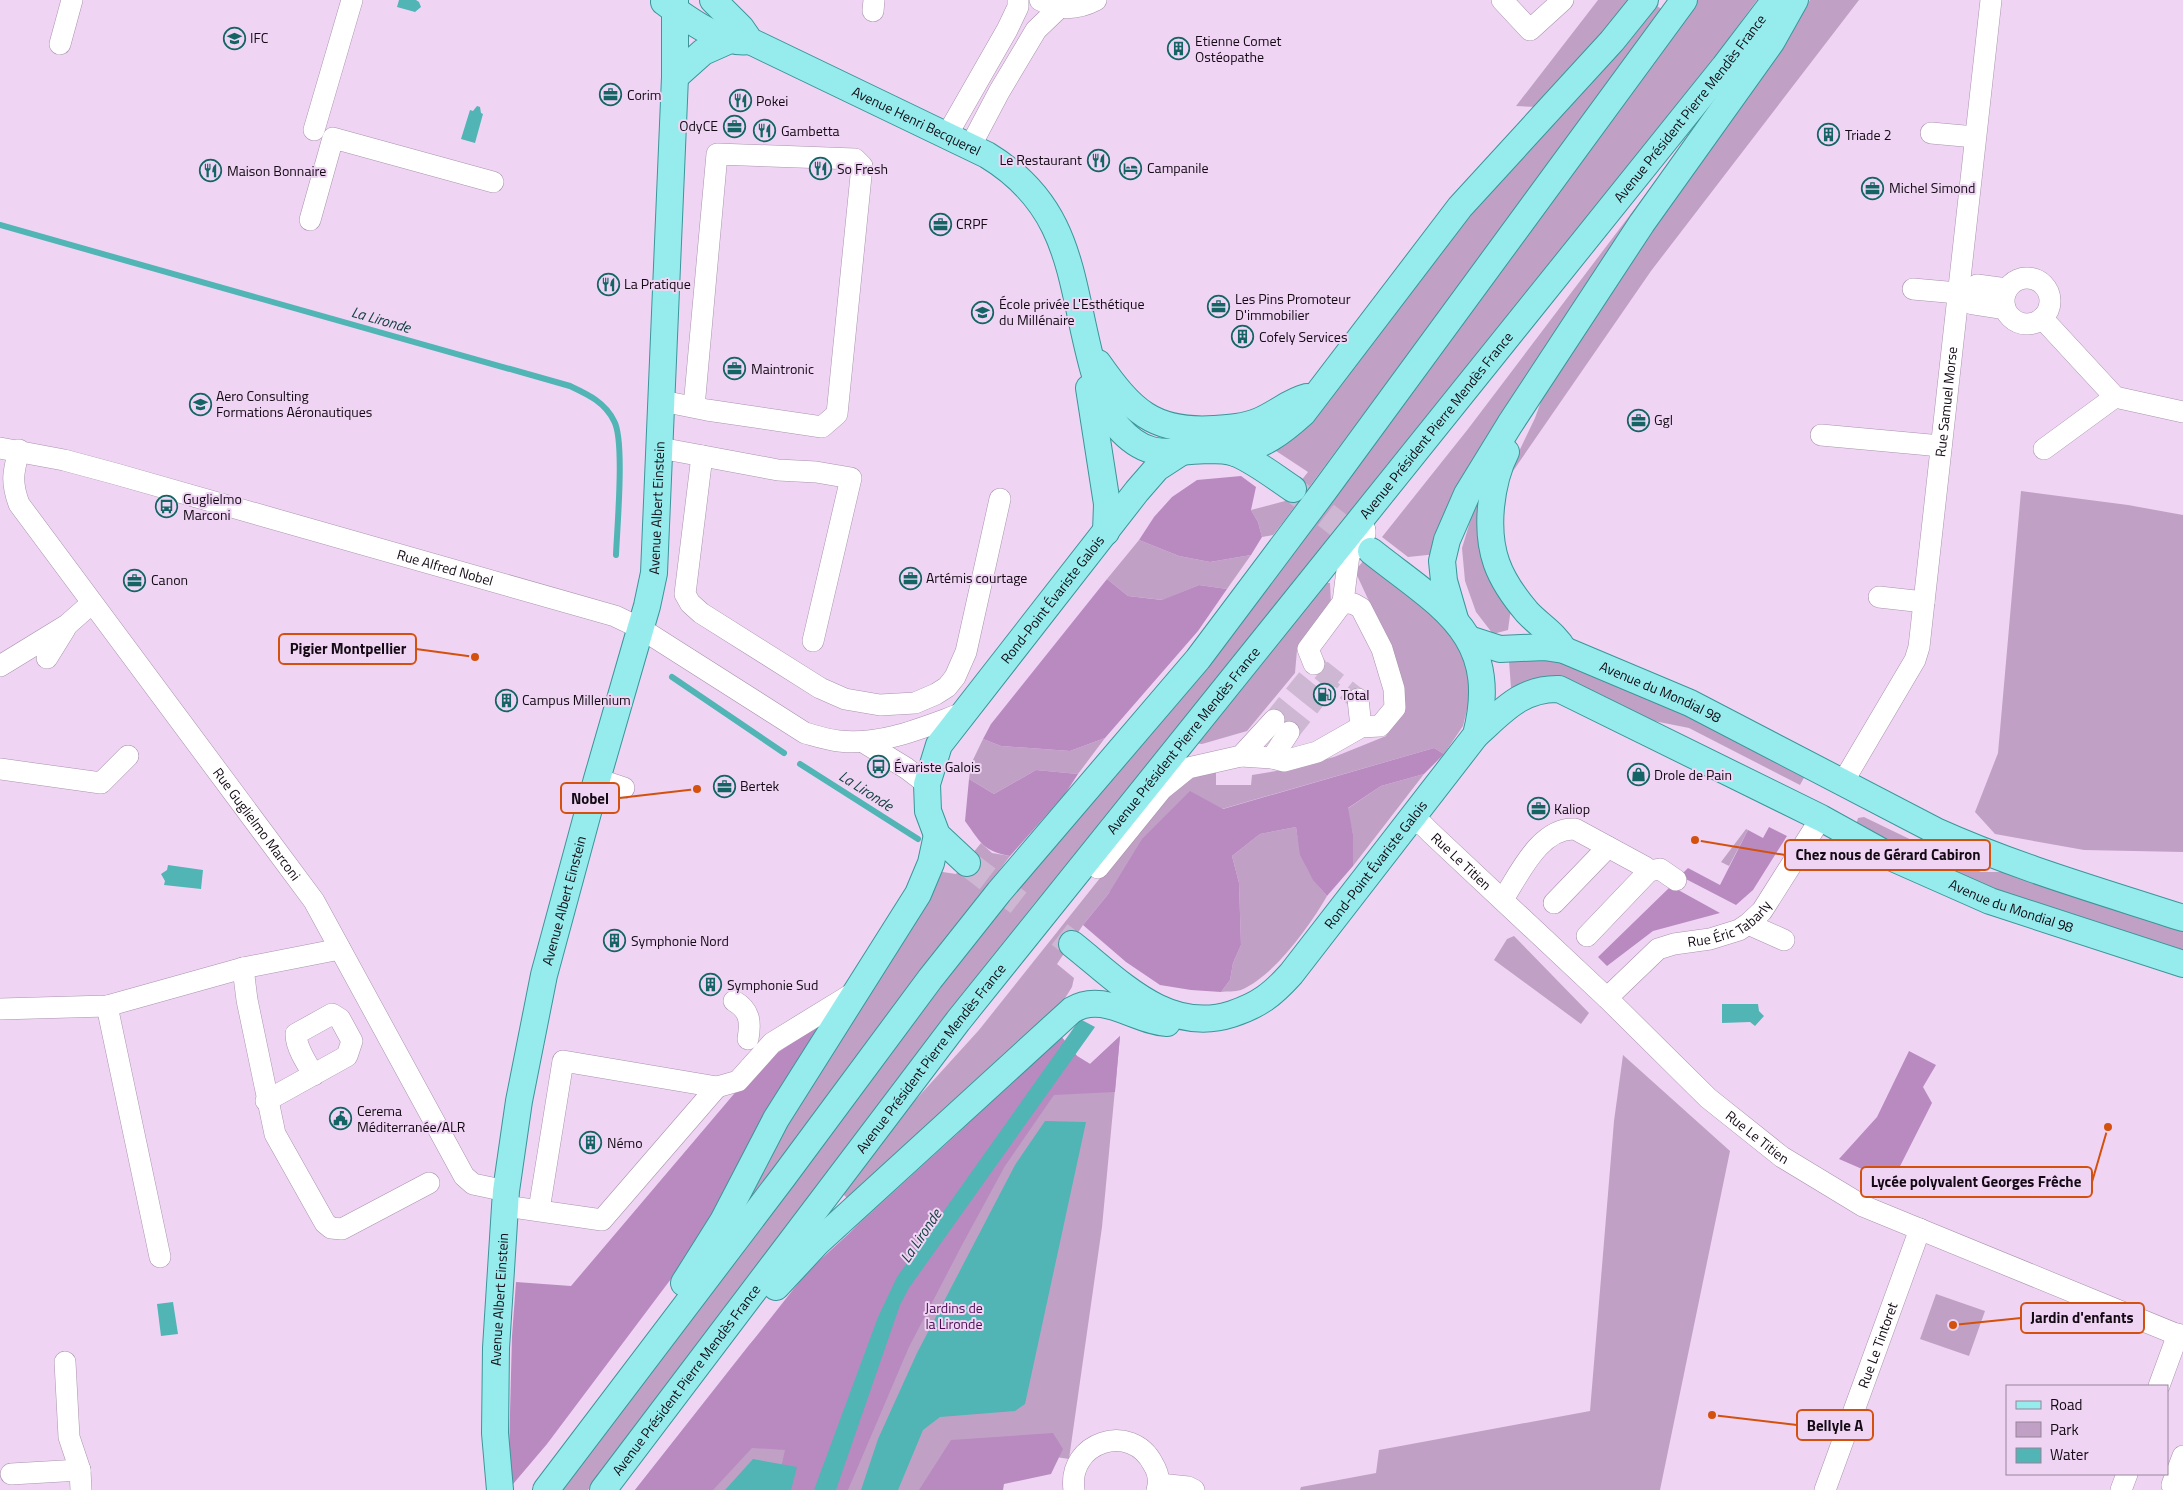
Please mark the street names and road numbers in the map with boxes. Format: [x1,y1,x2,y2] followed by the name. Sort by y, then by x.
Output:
[1608,10,1771,207] street label: Avenue Président Pierre Mendès France
[849,81,984,161] street label: Avenue Henri Becquerel
[1354,327,1518,523] street label: Avenue Président Pierre Mendès France
[1929,345,1962,458] street label: Rue Samuel Morse
[643,441,670,575] street label: Avenue Albert Einstein
[995,530,1109,668] street label: Rond-Point Évariste Galois
[395,543,496,591] street label: Rue Alfred Nobel
[1101,642,1265,838] street label: Avenue Président Pierre Mendès France
[1597,655,1725,728] street label: Avenue du Mondial 98
[208,763,306,885] street label: Rue Guglielmo Marconi
[1319,795,1432,933] street label: Rond-Point Évariste Galois
[1427,827,1496,895] street label: Rue Le Titien
[536,833,591,968] street label: Avenue Albert Einstein
[1946,873,2076,938] street label: Avenue du Mondial 98
[1686,896,1776,952] street label: Rue Éric Tabarly
[850,959,1010,1157] street label: Avenue Président Pierre Mendès France
[1721,1105,1793,1169] street label: Rue Le Titien
[485,1232,513,1366] street label: Avenue Albert Einstein
[607,1280,765,1480] street label: Avenue Président Pierre Mendès France
[1852,1299,1902,1391] street label: Rue Le Tintoret

